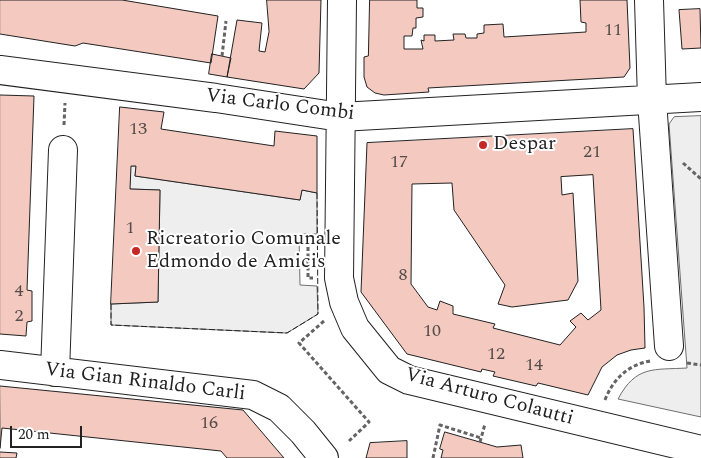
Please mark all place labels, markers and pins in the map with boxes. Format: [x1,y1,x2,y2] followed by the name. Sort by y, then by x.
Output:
[493,133,556,157] place label: Despar
[477,139,489,151] marker: Despar
[146,228,341,275] place label: Ricreatorio Comunale Edmondo de Amicis
[130,245,142,257] marker: Ricreatorio Comunale Edmondo de Amicis

